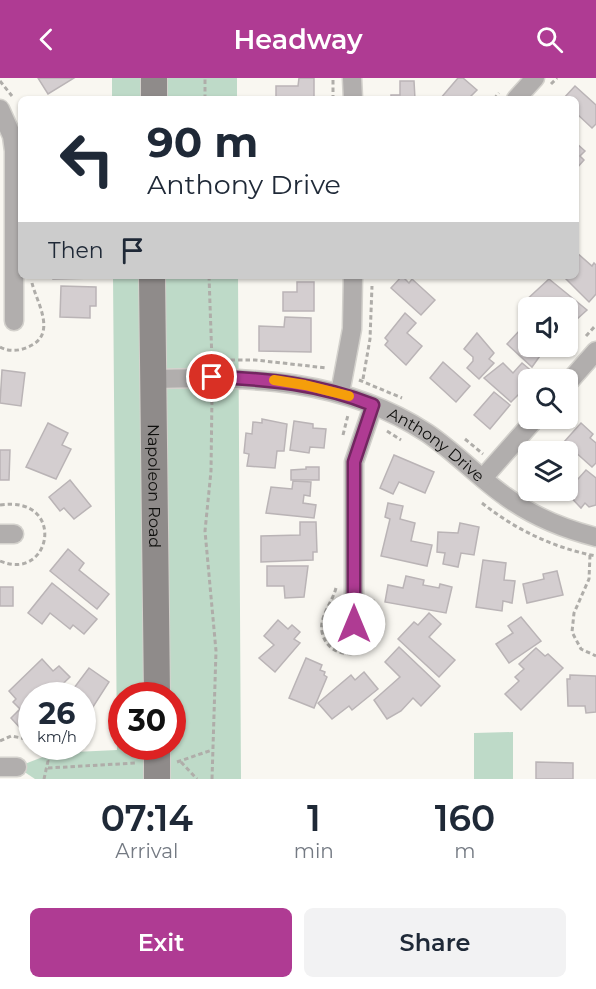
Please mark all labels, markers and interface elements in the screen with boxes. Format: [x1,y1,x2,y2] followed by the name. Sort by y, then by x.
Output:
[30,23,63,56] icon: back
[233,23,363,56] text: Headway
[533,23,566,56] icon: search
[147,116,258,168] text: 90 m
[48,120,126,198] icon: left
[147,168,341,201] text: Anthony Drive
[116,234,149,267] icon: arrive
[48,237,104,264] text: Then
[518,297,578,501] map controls
[518,297,578,357] button: sound
[186,351,237,402] pin
[195,360,228,393] icon: arrive
[518,369,578,429] button: search
[385,403,488,485] street label: Anthony Drive
[144,424,165,548] street label: Napoleon Road
[518,441,578,501] button: layers
[322,592,386,656] position arrow
[108,682,186,760] speed limit sign: 30
[39,695,75,732] text: 26
[37,727,77,746] text: km/h
[101,796,193,840] text: 07:14
[307,796,321,840] text: 1
[435,796,495,840] text: 160
[115,839,178,863] text: Arrival
[294,839,334,863] text: min
[454,839,476,863] text: m
[30,908,292,977] button: Exit
[304,908,566,977] button: Share

